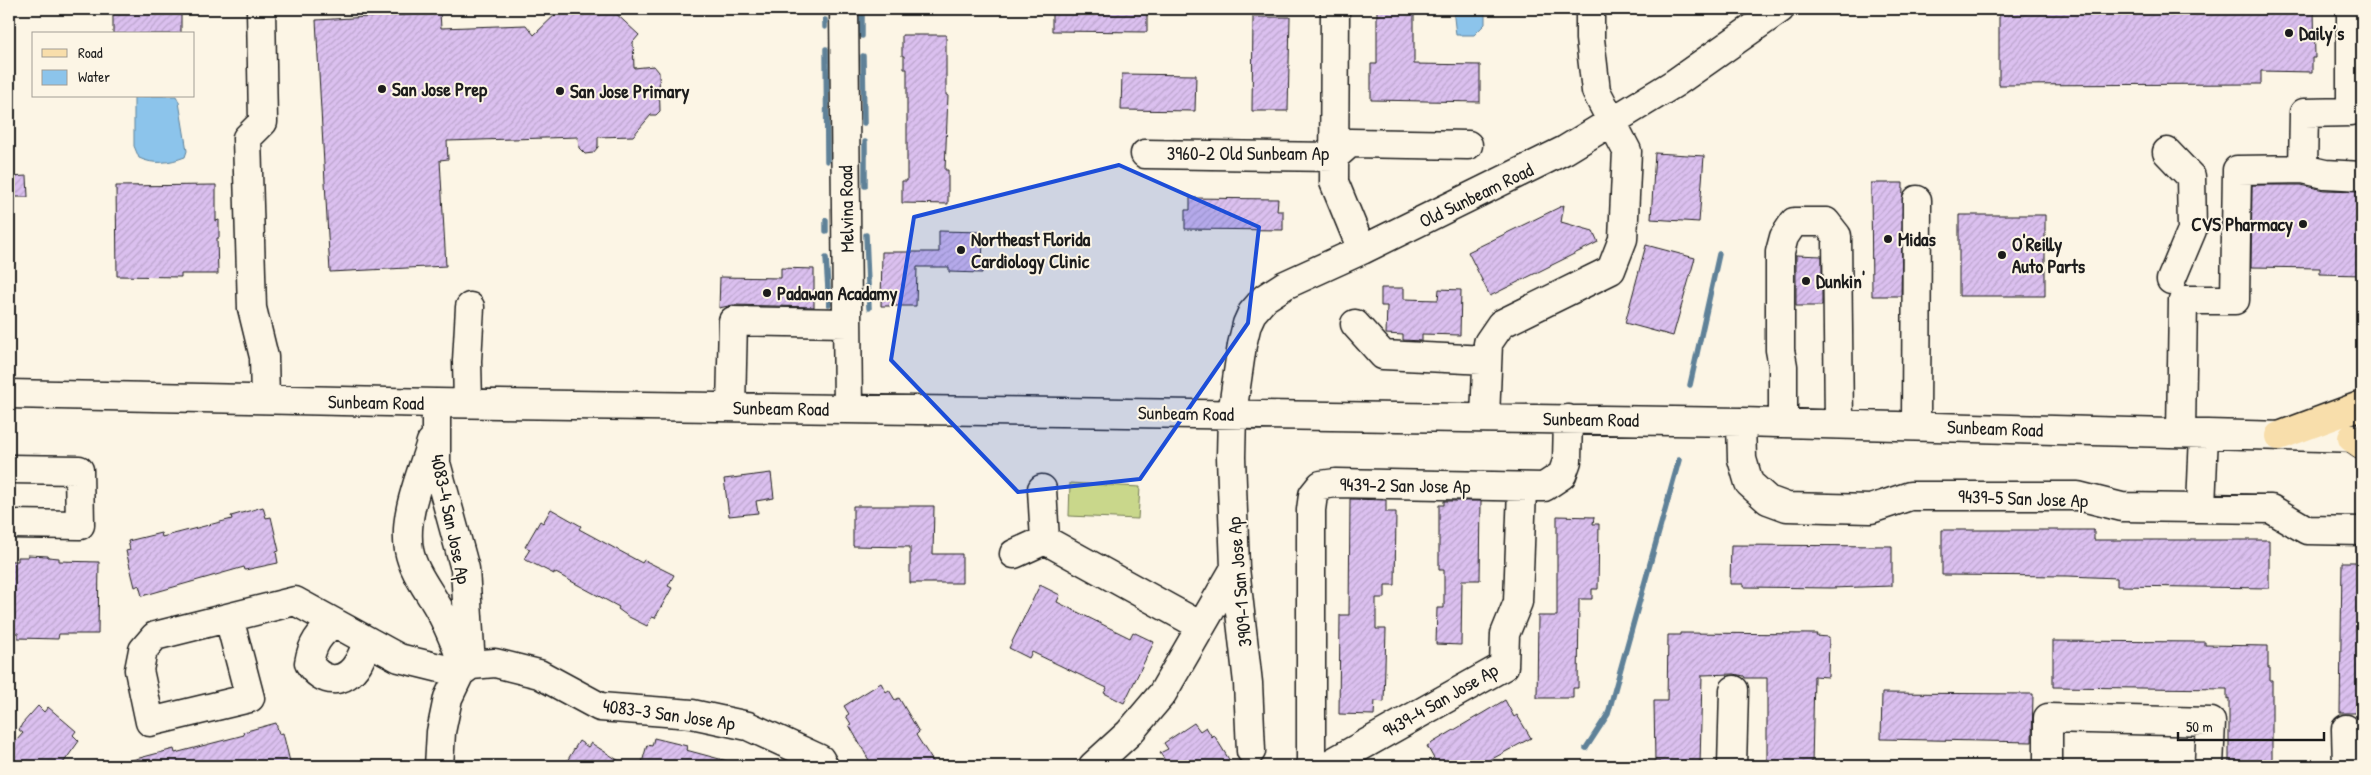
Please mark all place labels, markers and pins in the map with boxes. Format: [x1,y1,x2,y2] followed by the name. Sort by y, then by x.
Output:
[2299,20,2345,47] place label: Daily’s
[2283,27,2295,39] marker: Daily’s
[392,76,488,103] place label: San Jose Prep
[570,78,690,105] place label: San Jose Primary
[376,83,388,95] marker: San Jose Prep
[554,85,566,97] marker: San Jose Primary
[2191,211,2293,238] place label: CVS Pharmacy
[2297,218,2309,230] marker: CVS Pharmacy
[971,226,1091,275] place label: Northeast Florida Cardiology Clinic
[1898,226,1936,252] place label: Midas
[2012,231,2086,279] place label: O'Reilly Auto Parts
[1882,233,1894,245] marker: Midas
[955,244,967,256] marker: Northeast Florida Cardiology Clinic
[1996,249,2008,261] marker: O'Reilly Auto Parts
[1816,268,1865,294] place label: Dunkin'
[1800,275,1812,287] marker: Dunkin'
[777,280,898,307] place label: Padawan Acadamy
[761,287,773,299] marker: Padawan Acadamy

